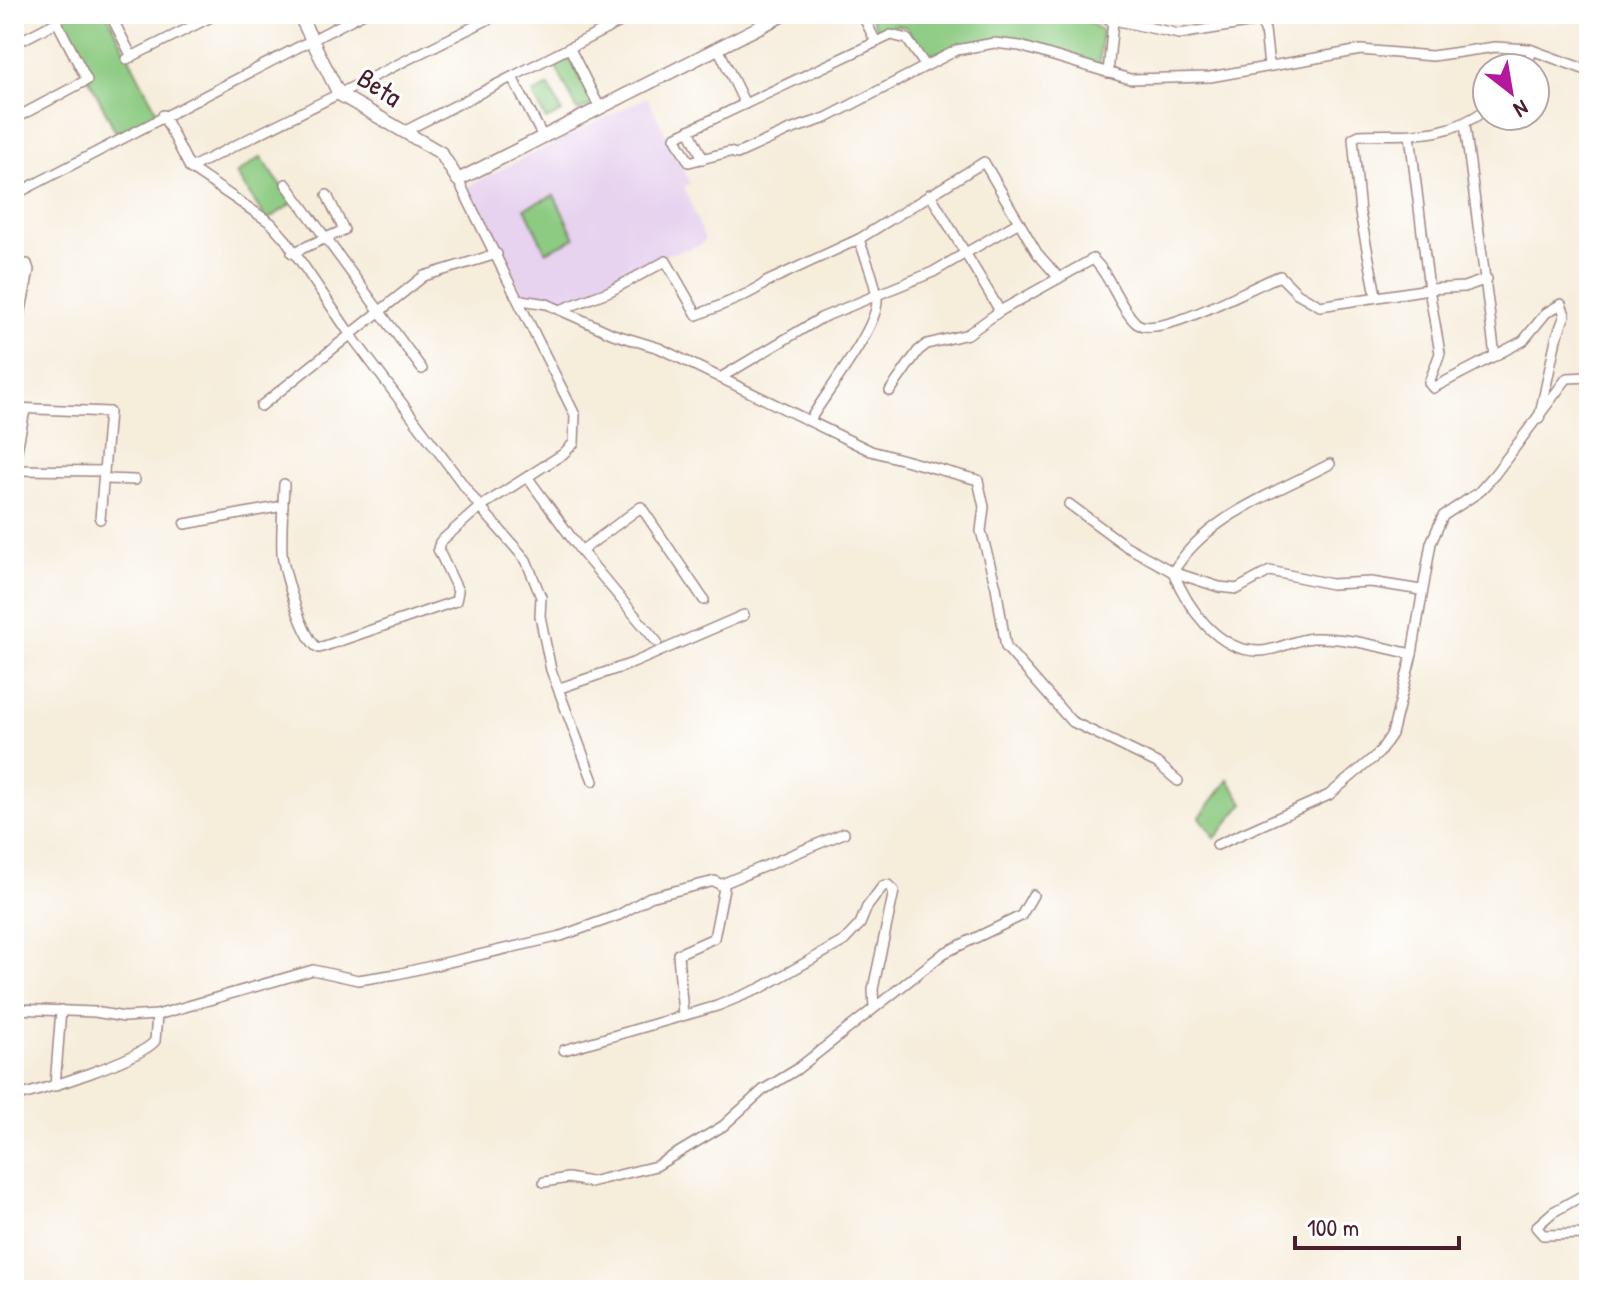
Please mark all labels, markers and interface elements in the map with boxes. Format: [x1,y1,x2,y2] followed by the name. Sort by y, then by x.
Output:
[1471,52,1551,132] north arrow
[350,59,410,115] street label: Beta
[1508,93,1534,125] text: N
[1295,1200,1459,1250] scale bar
[1307,1211,1359,1243] text: 100 m

